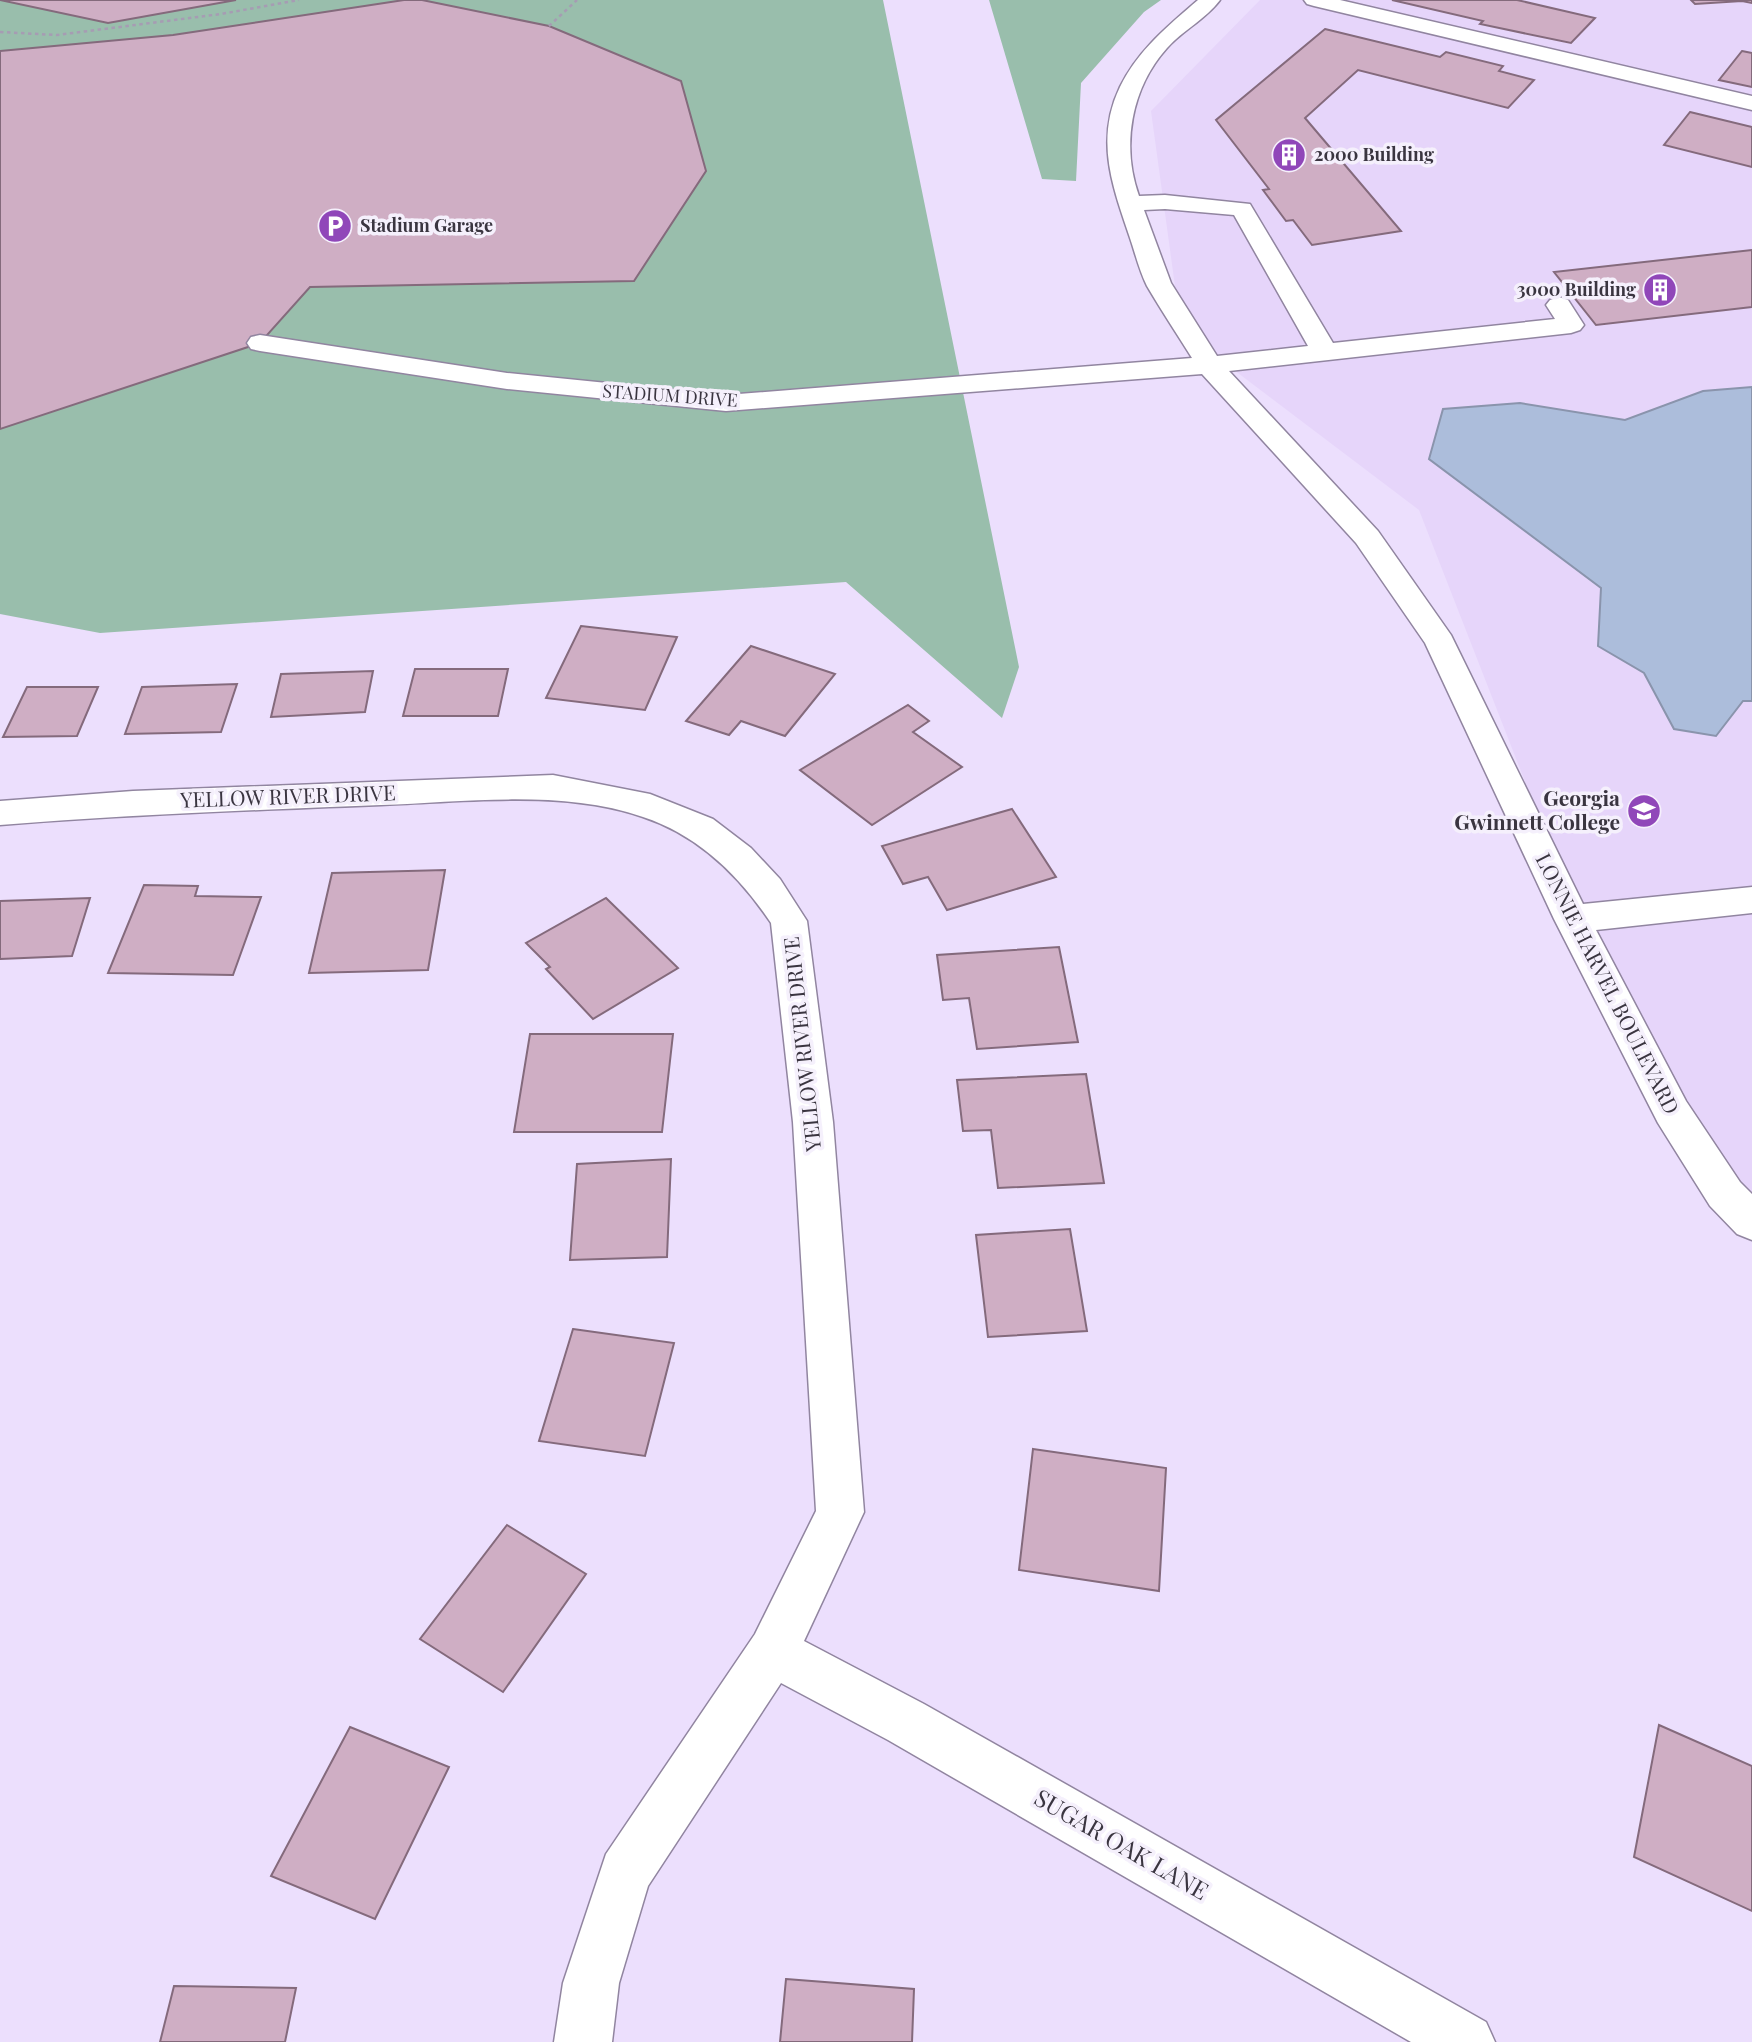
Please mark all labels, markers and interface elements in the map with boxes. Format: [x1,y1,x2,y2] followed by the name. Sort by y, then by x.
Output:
[1270,136,1308,174] building icon: 2000 Building
[1314,142,1434,166] place label: 2000 Building
[316,207,354,245] parking icon: Stadium Garage
[360,213,493,237] place label: Stadium Garage
[1641,271,1679,309] building icon: 3000 Building
[1517,277,1636,301] place label: 3000 Building
[602,378,738,412] street label: STADIUM DRIVE
[179,777,396,813] street label: YELLOW RIVER DRIVE
[1454,783,1620,835] place label: Georgia Gwinnett College
[1625,792,1663,830] school or university icon: Georgia Gwinnett College
[1531,848,1687,1118] street label: LONNIE HARVEL BOULEVARD
[776,935,826,1154] street label: YELLOW RIVER DRIVE
[1029,1780,1215,1906] street label: SUGAR OAK LANE

